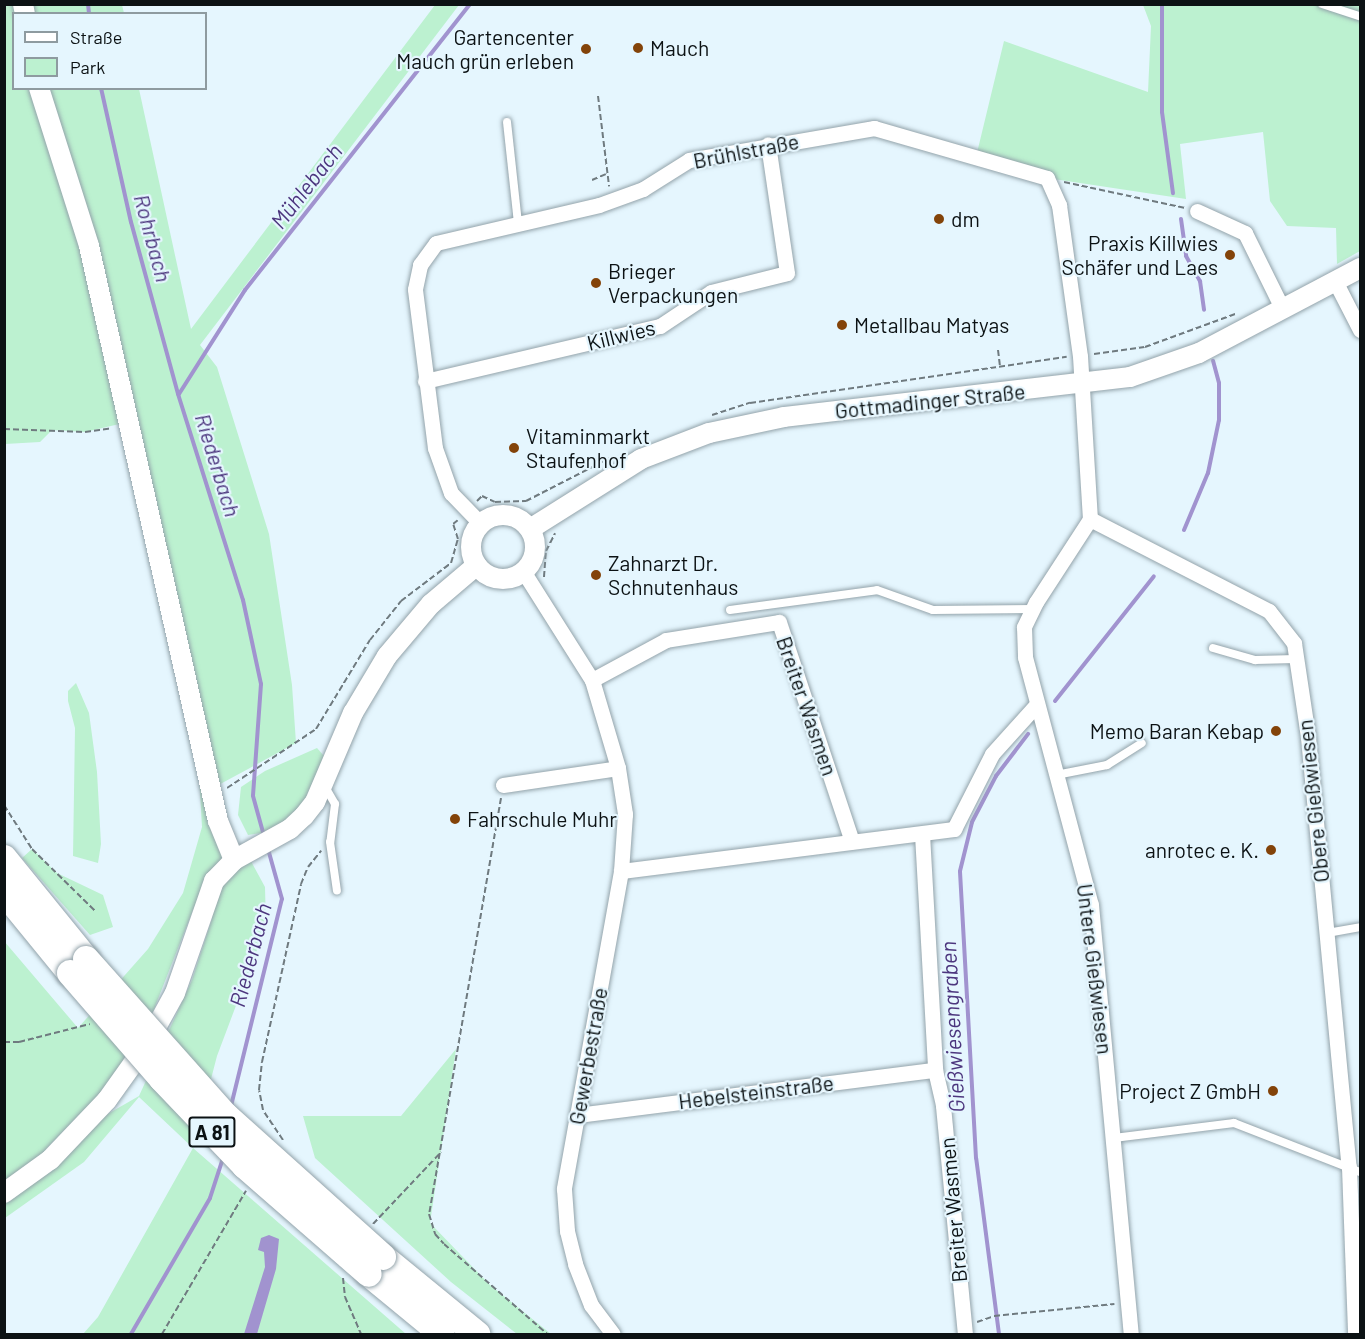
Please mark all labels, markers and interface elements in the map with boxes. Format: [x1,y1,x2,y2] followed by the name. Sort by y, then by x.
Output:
[12,12,207,90] legend
[396,24,574,74] place label: Gartencenter Mauch grün erleben
[70,26,122,48] text: Straße
[650,35,709,61] place label: Mauch
[631,41,645,55] marker: Mauch
[579,42,593,56] marker: Gartencenter Mauch grün erleben
[70,56,105,78] text: Park
[691,128,801,174] street label: Brühlstraße
[265,138,347,234] water label: Mühlebach
[129,191,177,285] water label: Rohrbach
[951,206,980,232] place label: dm
[932,212,946,226] marker: dm
[1061,230,1218,280] place label: Praxis Killwies Schäfer und Laes
[1223,248,1237,262] marker: Praxis Killwies Schäfer und Laes
[608,258,738,308] place label: Brieger Verpackungen
[589,276,603,290] marker: Brieger Verpackungen
[854,312,1009,338] place label: Metallbau Matyas
[584,314,658,356] street label: Killwies
[835,318,849,332] marker: Metallbau Matyas
[834,378,1026,424] street label: Gottmadinger Straße
[190,410,246,520] water label: Riederbach
[526,423,650,473] place label: Vitaminmarkt Staufenhof
[507,441,521,455] marker: Vitaminmarkt Staufenhof
[608,550,738,600] place label: Zahnarzt Dr. Schnutenhaus
[589,568,603,582] marker: Zahnarzt Dr. Schnutenhaus
[771,633,843,779] street label: Breiter Wasmen
[1090,718,1264,744] place label: Memo Baran Kebap
[1292,718,1334,884] street label: Obere Gießwiesen
[1269,724,1283,738] marker: Memo Baran Kebap
[467,806,617,832] place label: Fahrschule Muhr
[448,812,462,826] marker: Fahrschule Muhr
[1145,837,1259,863] place label: anrotec e. K.
[1264,843,1278,857] marker: anrotec e. K.
[1072,882,1118,1056] street label: Untere Gießwiesen
[223,900,277,1010] water label: Riederbach
[934,941,970,1113] water label: Gießwiesengraben
[564,986,612,1126] street label: Gewerbestraße
[677,1070,835,1114] street label: Hebelsteinstraße
[1119,1078,1261,1104] place label: Project Z GmbH
[1266,1084,1280,1098] marker: Project Z GmbH
[188,1115,236,1149] road number: A 81
[934,1136,972,1284] street label: Breiter Wasmen

